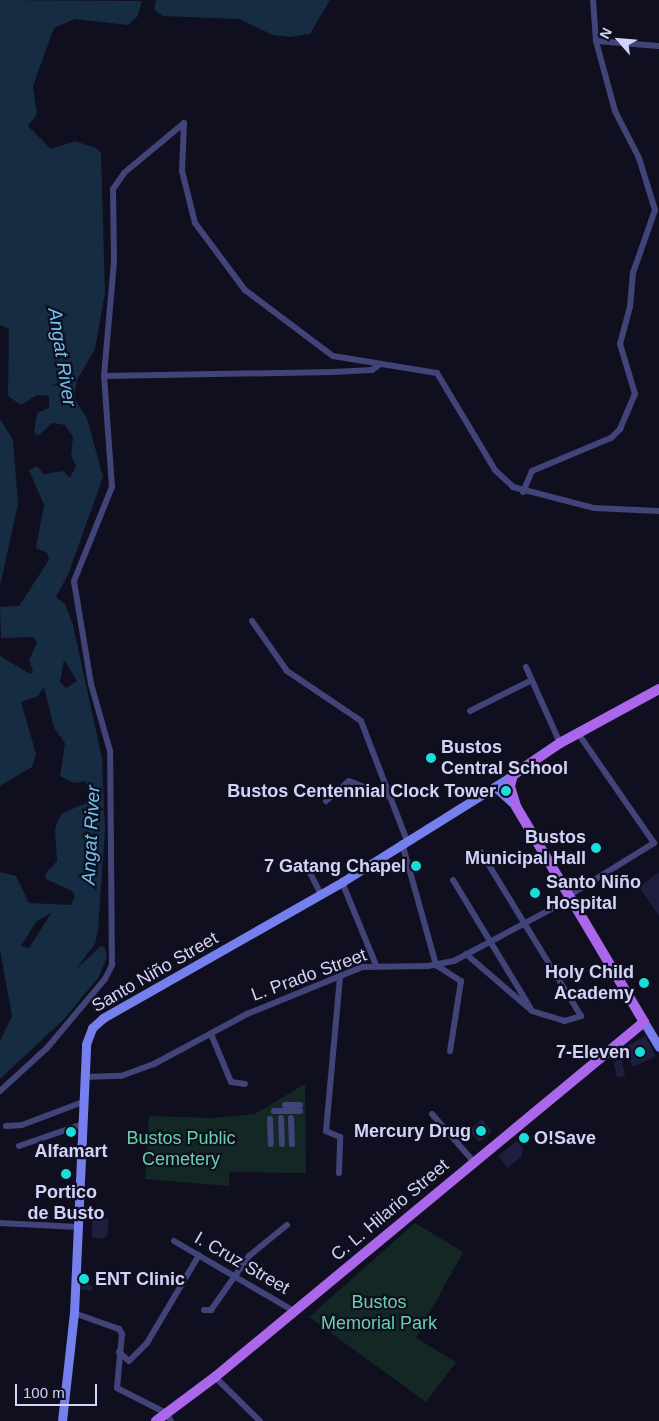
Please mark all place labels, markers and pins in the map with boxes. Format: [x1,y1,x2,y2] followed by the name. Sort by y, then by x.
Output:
[441,737,568,780] place label: Bustos Central School
[425,752,437,764] marker: Bustos Central School
[227,780,496,802] place label: Bustos Centennial Clock Tower
[500,785,512,797] marker: Bustos Centennial Clock Tower
[465,827,586,870] place label: Bustos Municipal Hall
[590,842,602,854] marker: Bustos Municipal Hall
[264,855,406,877] place label: 7 Gatang Chapel
[410,860,422,872] marker: 7 Gatang Chapel
[546,872,641,914] place label: Santo Niño Hospital
[528,886,542,900] marker: Santo Niño Hospital
[545,962,634,1004] place label: Holy Child Academy
[638,977,650,989] marker: Holy Child Academy
[556,1041,630,1063] place label: 7-Eleven
[634,1046,646,1058] marker: 7-Eleven
[354,1120,471,1142] place label: Mercury Drug
[475,1125,487,1137] marker: Mercury Drug
[65,1126,77,1138] marker: Alfamart
[534,1127,596,1149] place label: O!Save
[518,1132,530,1144] marker: O!Save
[34,1140,108,1162] place label: Alfamart
[60,1168,72,1180] marker: Portico de Busto
[27,1182,105,1224] place label: Portico de Busto
[95,1268,185,1290] place label: ENT Clinic
[77,1272,91,1286] marker: ENT Clinic

